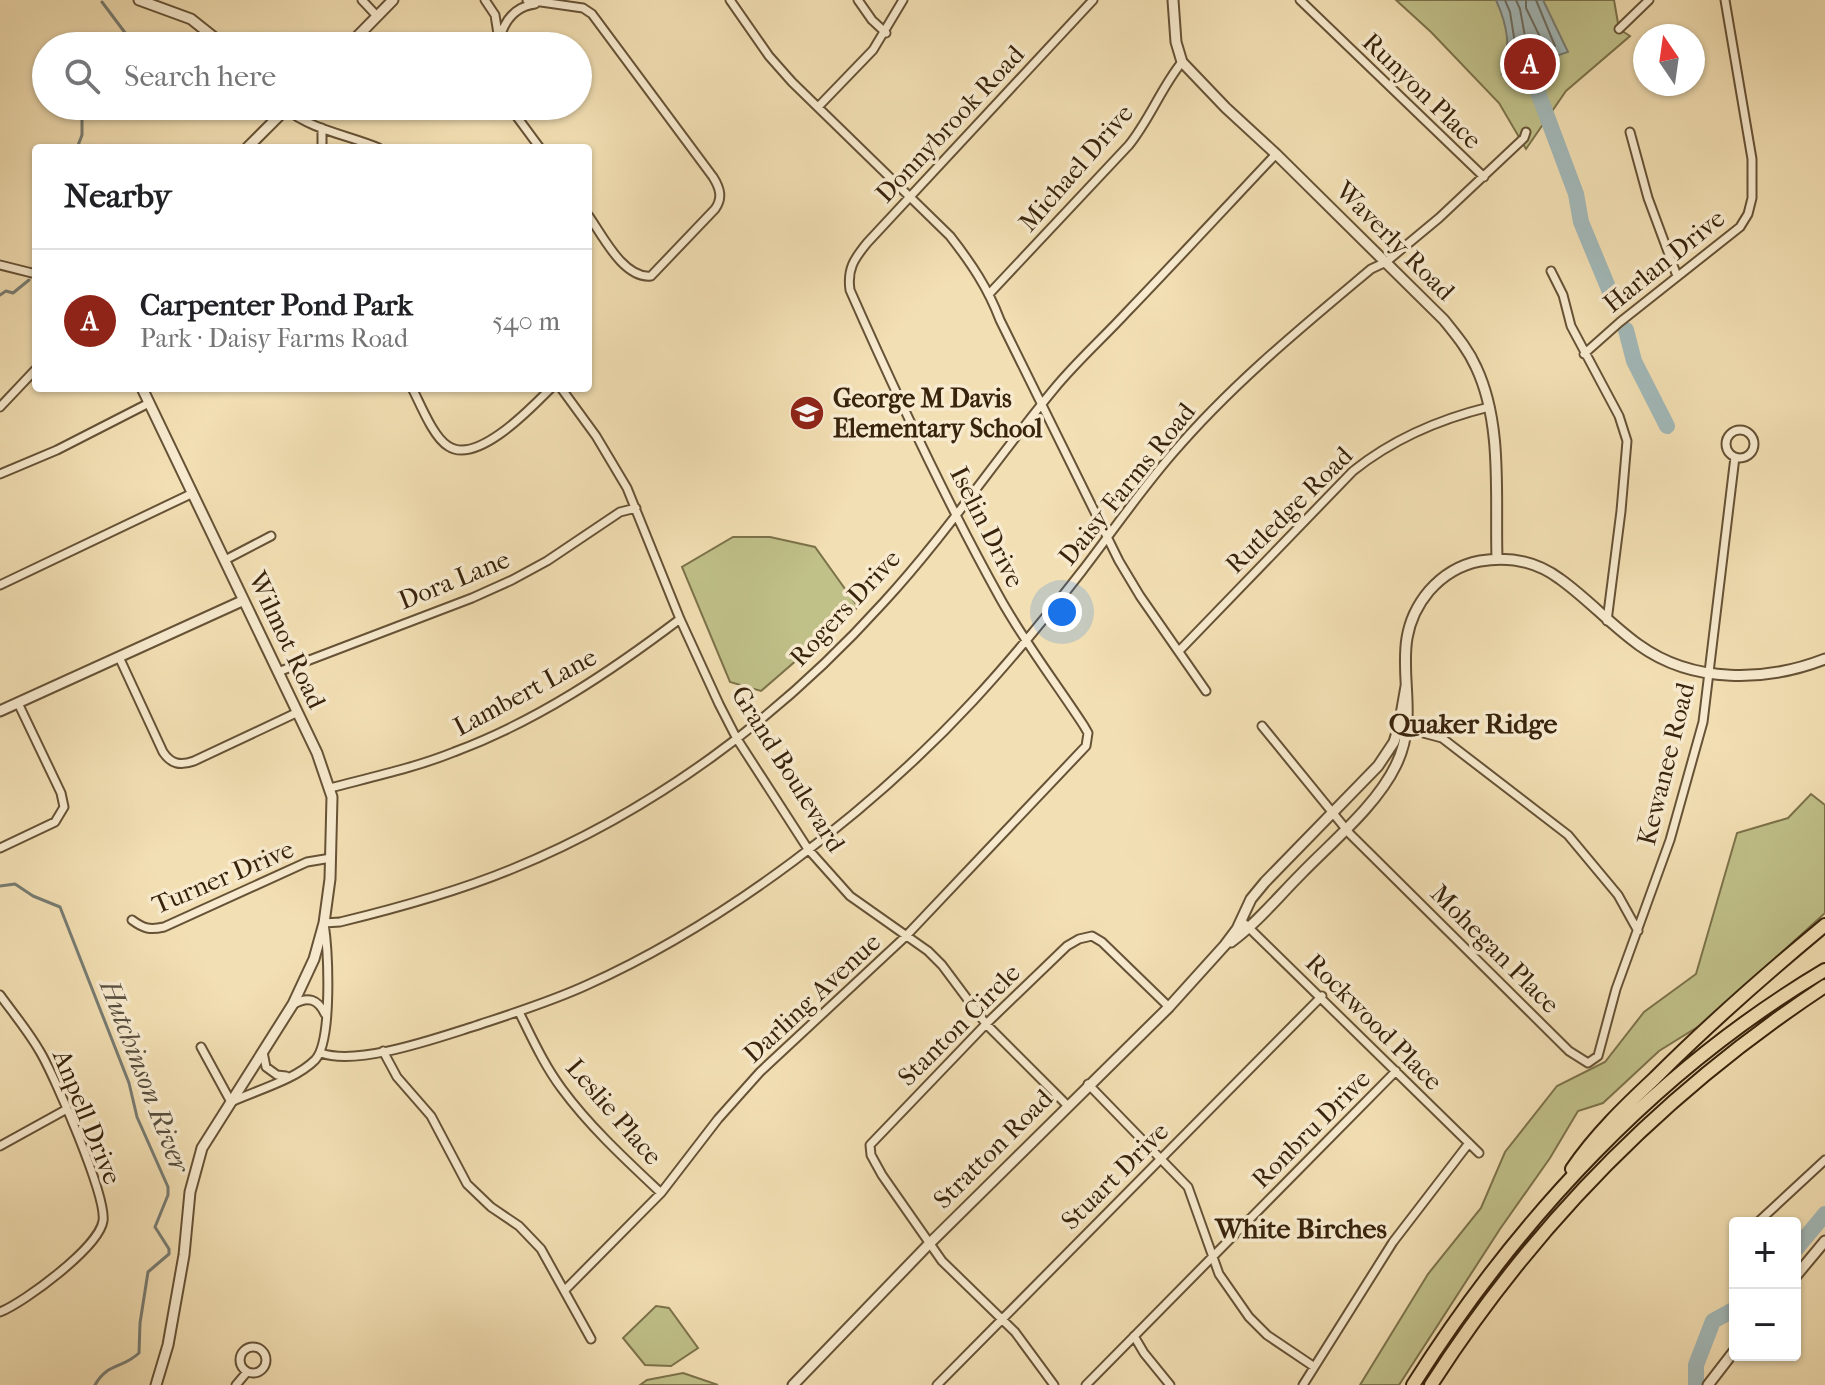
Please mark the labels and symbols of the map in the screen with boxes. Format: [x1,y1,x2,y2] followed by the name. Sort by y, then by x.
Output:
[1633,24,1705,96] north arrow
[1356,26,1488,156] street label: Runyon Place
[1504,34,1556,94] pin: A
[869,38,1031,209] street label: Donnybrook Road
[1012,98,1140,238] street label: Michael Drive
[1328,174,1462,308] street label: Waverly Road
[1597,203,1731,319] street label: Harlan Drive
[833,383,1043,444] place label: George M Davis Elementary School
[788,394,826,432] school or university icon: George M Davis Elementary School
[1052,396,1202,571] street label: Daisy Farms Road
[1219,440,1359,580] street label: Rutledge Road
[943,461,1031,593] street label: Iselin Drive
[783,543,907,673] street label: Rogers Drive
[394,544,514,616] street label: Dora Lane
[241,566,333,714] street label: Wilmot Road
[1042,592,1082,632] your location
[448,641,602,743] street label: Lambert Lane
[1631,679,1701,848] street label: Kewanee Road
[724,680,852,859] street label: Grand Boulevard
[1389,707,1557,740] district label: Quaker Ridge
[148,833,299,921] street label: Turner Drive
[1424,878,1566,1020] street label: Mohegan Place
[737,927,887,1069] street label: Darling Avenue
[1299,947,1449,1097] street label: Rockwood Place
[892,957,1027,1092] street label: Stanton Circle
[93,974,198,1179] water label: Hutchinson River
[46,1044,128,1189] street label: Anpell Drive
[559,1053,669,1172] street label: Leslie Place
[1245,1063,1377,1195] street label: Ronbru Drive
[927,1082,1060,1215] street label: Stratton Road
[1055,1116,1175,1236] street label: Stuart Drive
[1214,1212,1387,1245] district label: White Birches

